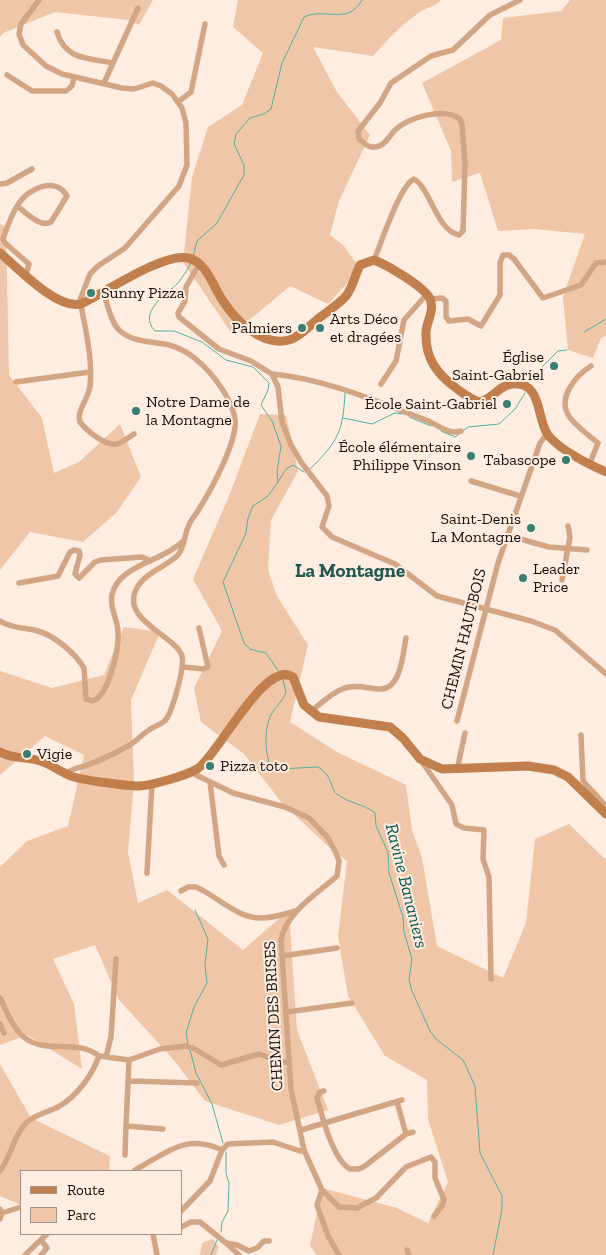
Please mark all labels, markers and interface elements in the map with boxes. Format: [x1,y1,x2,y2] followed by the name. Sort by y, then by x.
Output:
[101,283,185,303] place label: Sunny Pizza
[85,287,97,299] marker: Sunny Pizza
[330,309,401,347] place label: Arts Déco et dragées
[231,318,292,338] place label: Palmiers
[296,322,308,334] marker: Palmiers
[314,322,326,334] marker: Arts Déco et dragées
[452,347,544,385] place label: Église Saint-Gabriel
[548,360,560,372] marker: Église Saint-Gabriel
[146,392,250,430] place label: Notre Dame de la Montagne
[365,394,497,414] place label: École Saint-Gabriel
[501,398,513,410] marker: École Saint-Gabriel
[130,405,142,417] marker: Notre Dame de la Montagne
[338,437,461,475] place label: École élémentaire Philippe Vinson
[465,450,477,462] marker: École élémentaire Philippe Vinson
[484,450,556,470] place label: Tabascope
[560,454,572,466] marker: Tabascope
[431,509,521,547] place label: Saint-Denis La Montagne
[525,522,537,534] marker: Saint-Denis La Montagne
[533,559,580,597] place label: Leader Price
[295,561,405,583] district label: La Montagne
[437,567,491,711] street label: CHEMIN HAUTBOIS
[517,572,529,584] marker: Leader Price
[37,744,72,764] place label: Vigie
[21,748,33,760] marker: Vigie
[220,756,288,776] place label: Pizza toto
[204,760,216,772] marker: Pizza toto
[380,821,432,951] water label: Ravine Bananiers
[260,940,288,1092] street label: CHEMIN DES BRISES
[20,1170,182,1235] legend
[67,1181,105,1199] text: Route
[67,1206,96,1224] text: Parc

